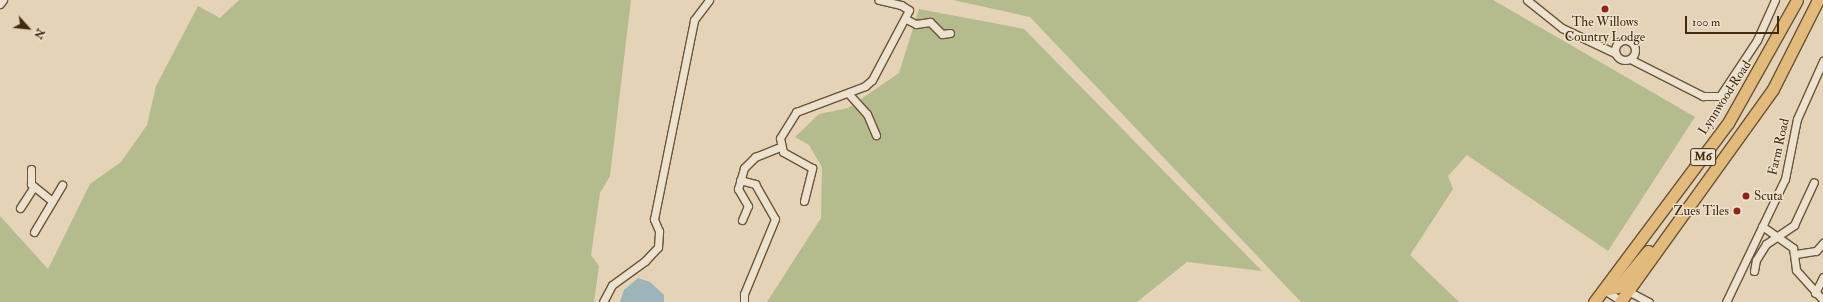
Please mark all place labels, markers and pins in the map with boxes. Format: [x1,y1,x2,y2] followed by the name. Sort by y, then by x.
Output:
[1600,4,1610,14] marker: The Willows Country Lodge
[1565,15,1645,46] place label: The Willows Country Lodge
[1754,188,1783,204] place label: Scuta
[1741,191,1751,201] marker: Scuta
[1674,203,1729,219] place label: Zues Tiles
[1732,206,1742,216] marker: Zues Tiles

